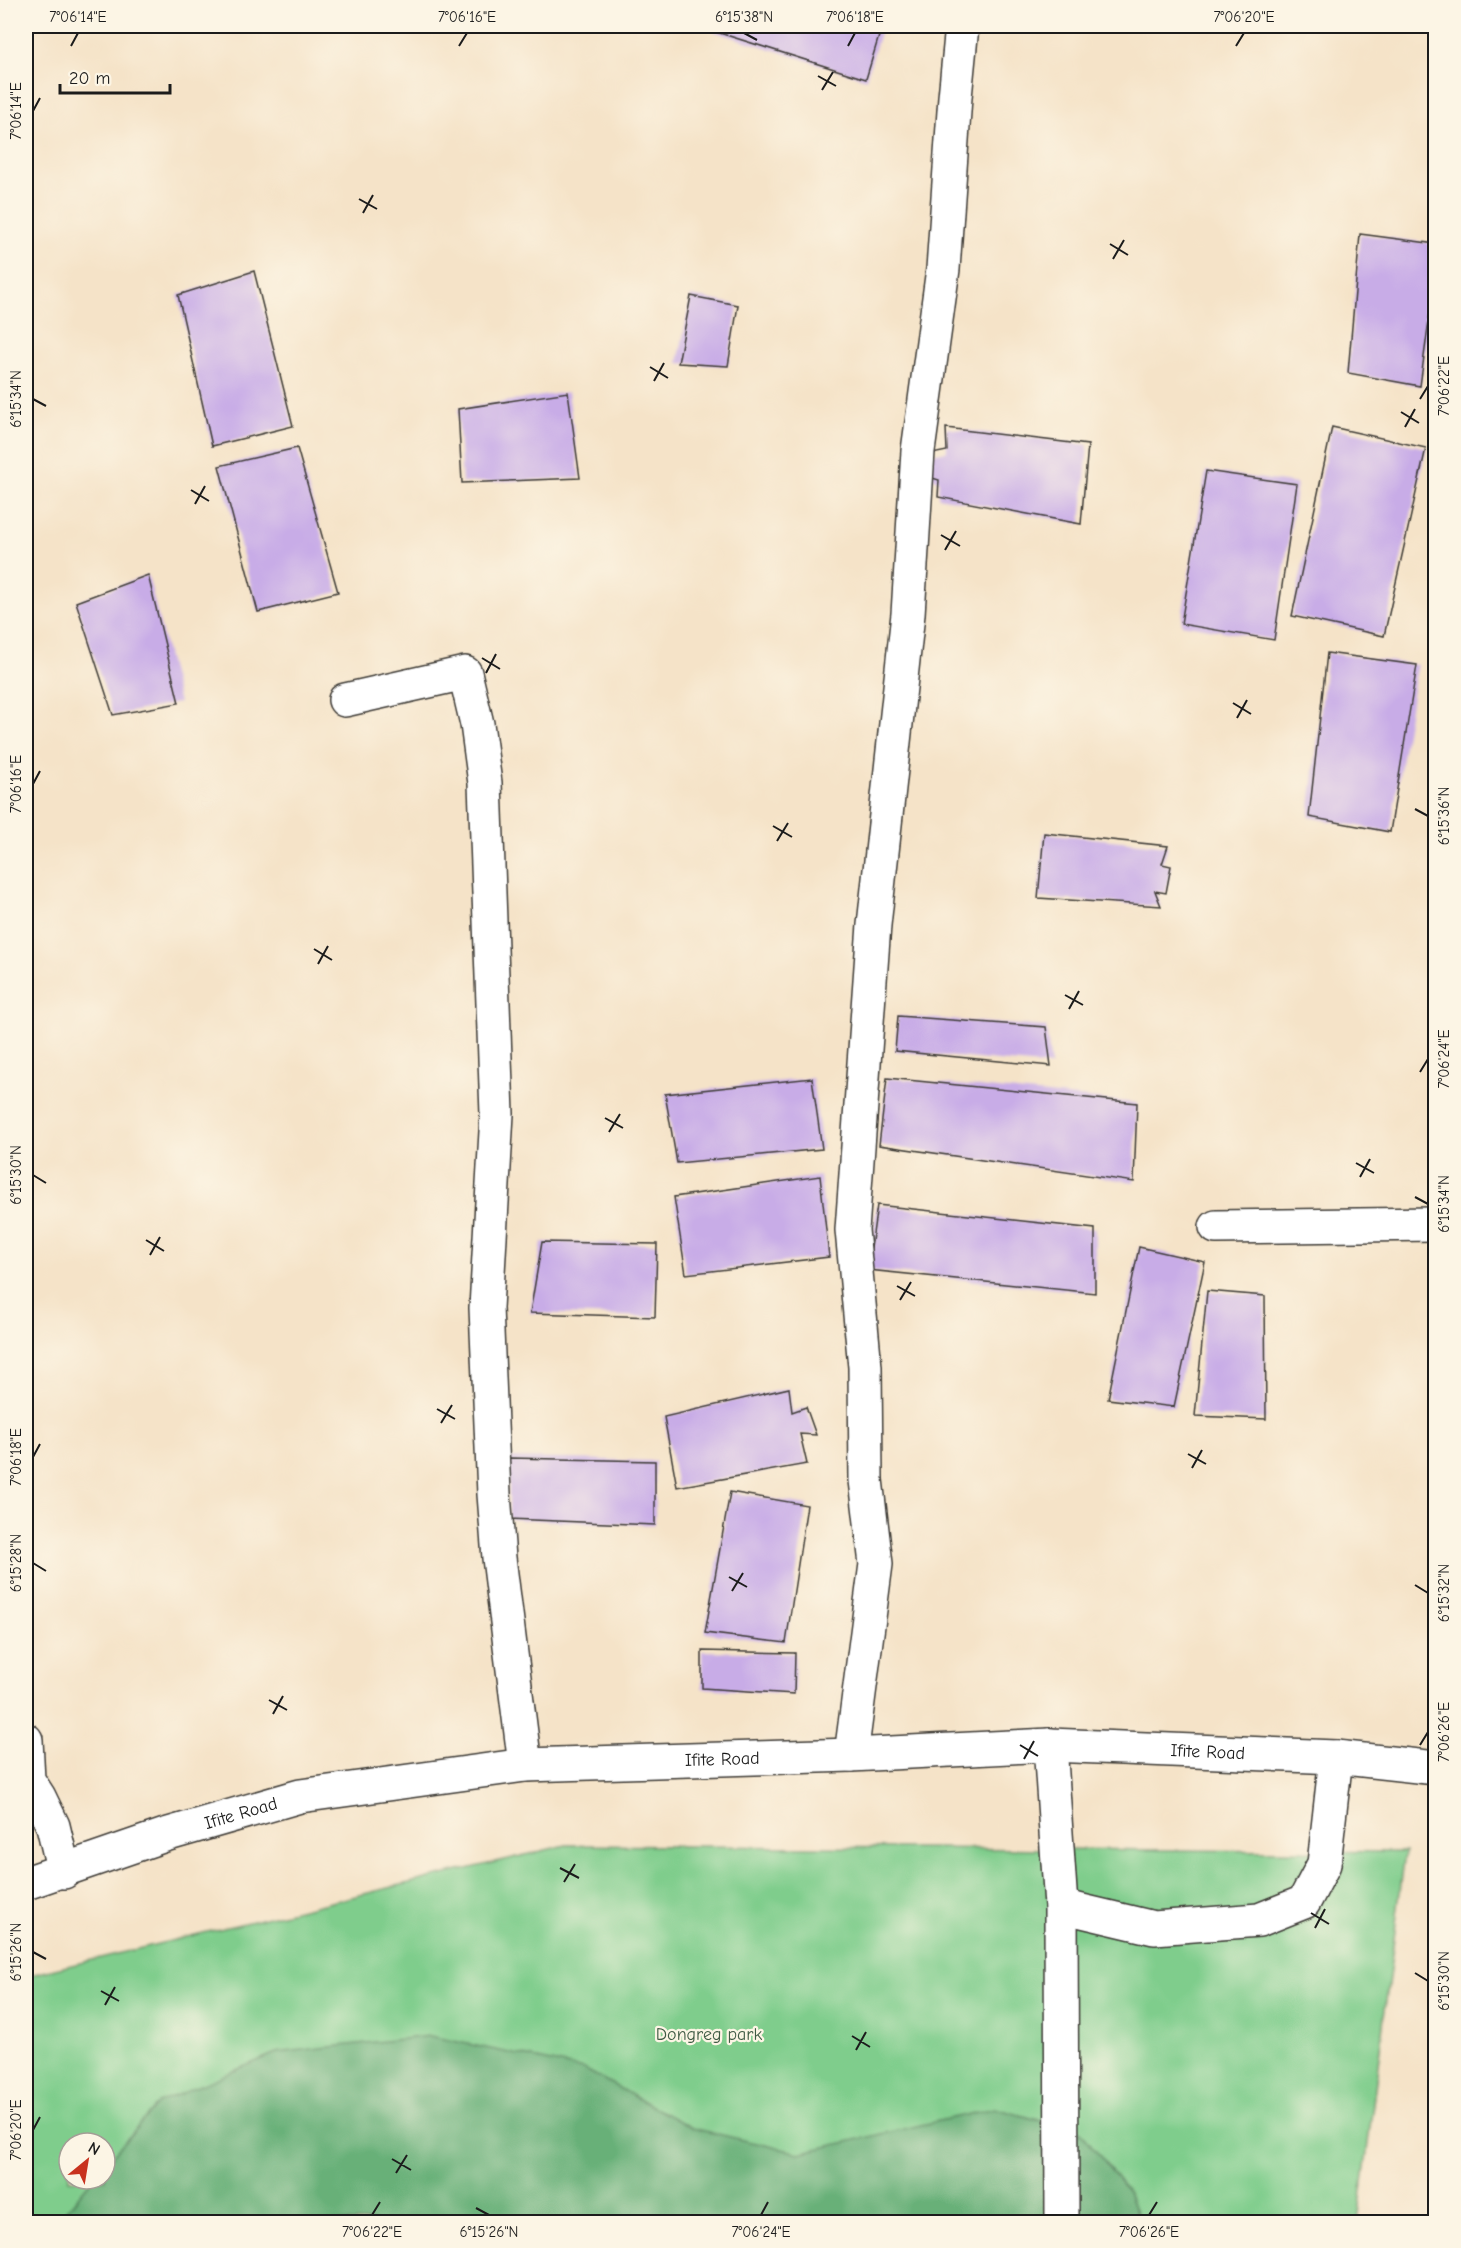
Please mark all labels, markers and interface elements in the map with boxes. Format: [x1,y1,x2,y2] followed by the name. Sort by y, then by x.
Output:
[49,8,107,26] text: 7°06'14"E
[438,8,496,26] text: 7°06'16"E
[715,8,773,26] text: 6°15'38"N
[826,8,884,26] text: 7°06'18"E
[1213,8,1275,26] text: 7°06'20"E
[60,57,170,95] scale bar
[69,68,110,89] text: 20 m
[7,82,25,140] text: 7°06'14"E
[1435,356,1453,416] text: 7°06'22"E
[7,370,25,428] text: 6°15'34"N
[7,755,25,813] text: 7°06'16"E
[1435,787,1453,845] text: 6°15'36"N
[1435,1029,1453,1089] text: 7°06'24"E
[7,1145,25,1205] text: 6°15'30"N
[1435,1175,1453,1233] text: 6°15'34"N
[7,1428,25,1486] text: 7°06'18"E
[7,1534,25,1592] text: 6°15'28"N
[1435,1564,1453,1622] text: 6°15'32"N
[1435,1702,1453,1762] text: 7°06'26"E
[1170,1740,1246,1764] street label: Ifite Road
[685,1747,760,1771] street label: Ifite Road
[202,1793,280,1834] street label: Ifite Road
[7,1923,25,1981] text: 6°15'26"N
[1435,1951,1453,2011] text: 6°15'30"N
[656,2024,762,2045] park label: Dongreg park
[7,2099,25,2161] text: 7°06'20"E
[57,2131,117,2191] north arrow
[85,2138,103,2159] text: N
[342,2223,402,2241] text: 7°06'22"E
[460,2223,518,2241] text: 6°15'26"N
[731,2223,791,2241] text: 7°06'24"E
[1119,2223,1179,2241] text: 7°06'26"E

